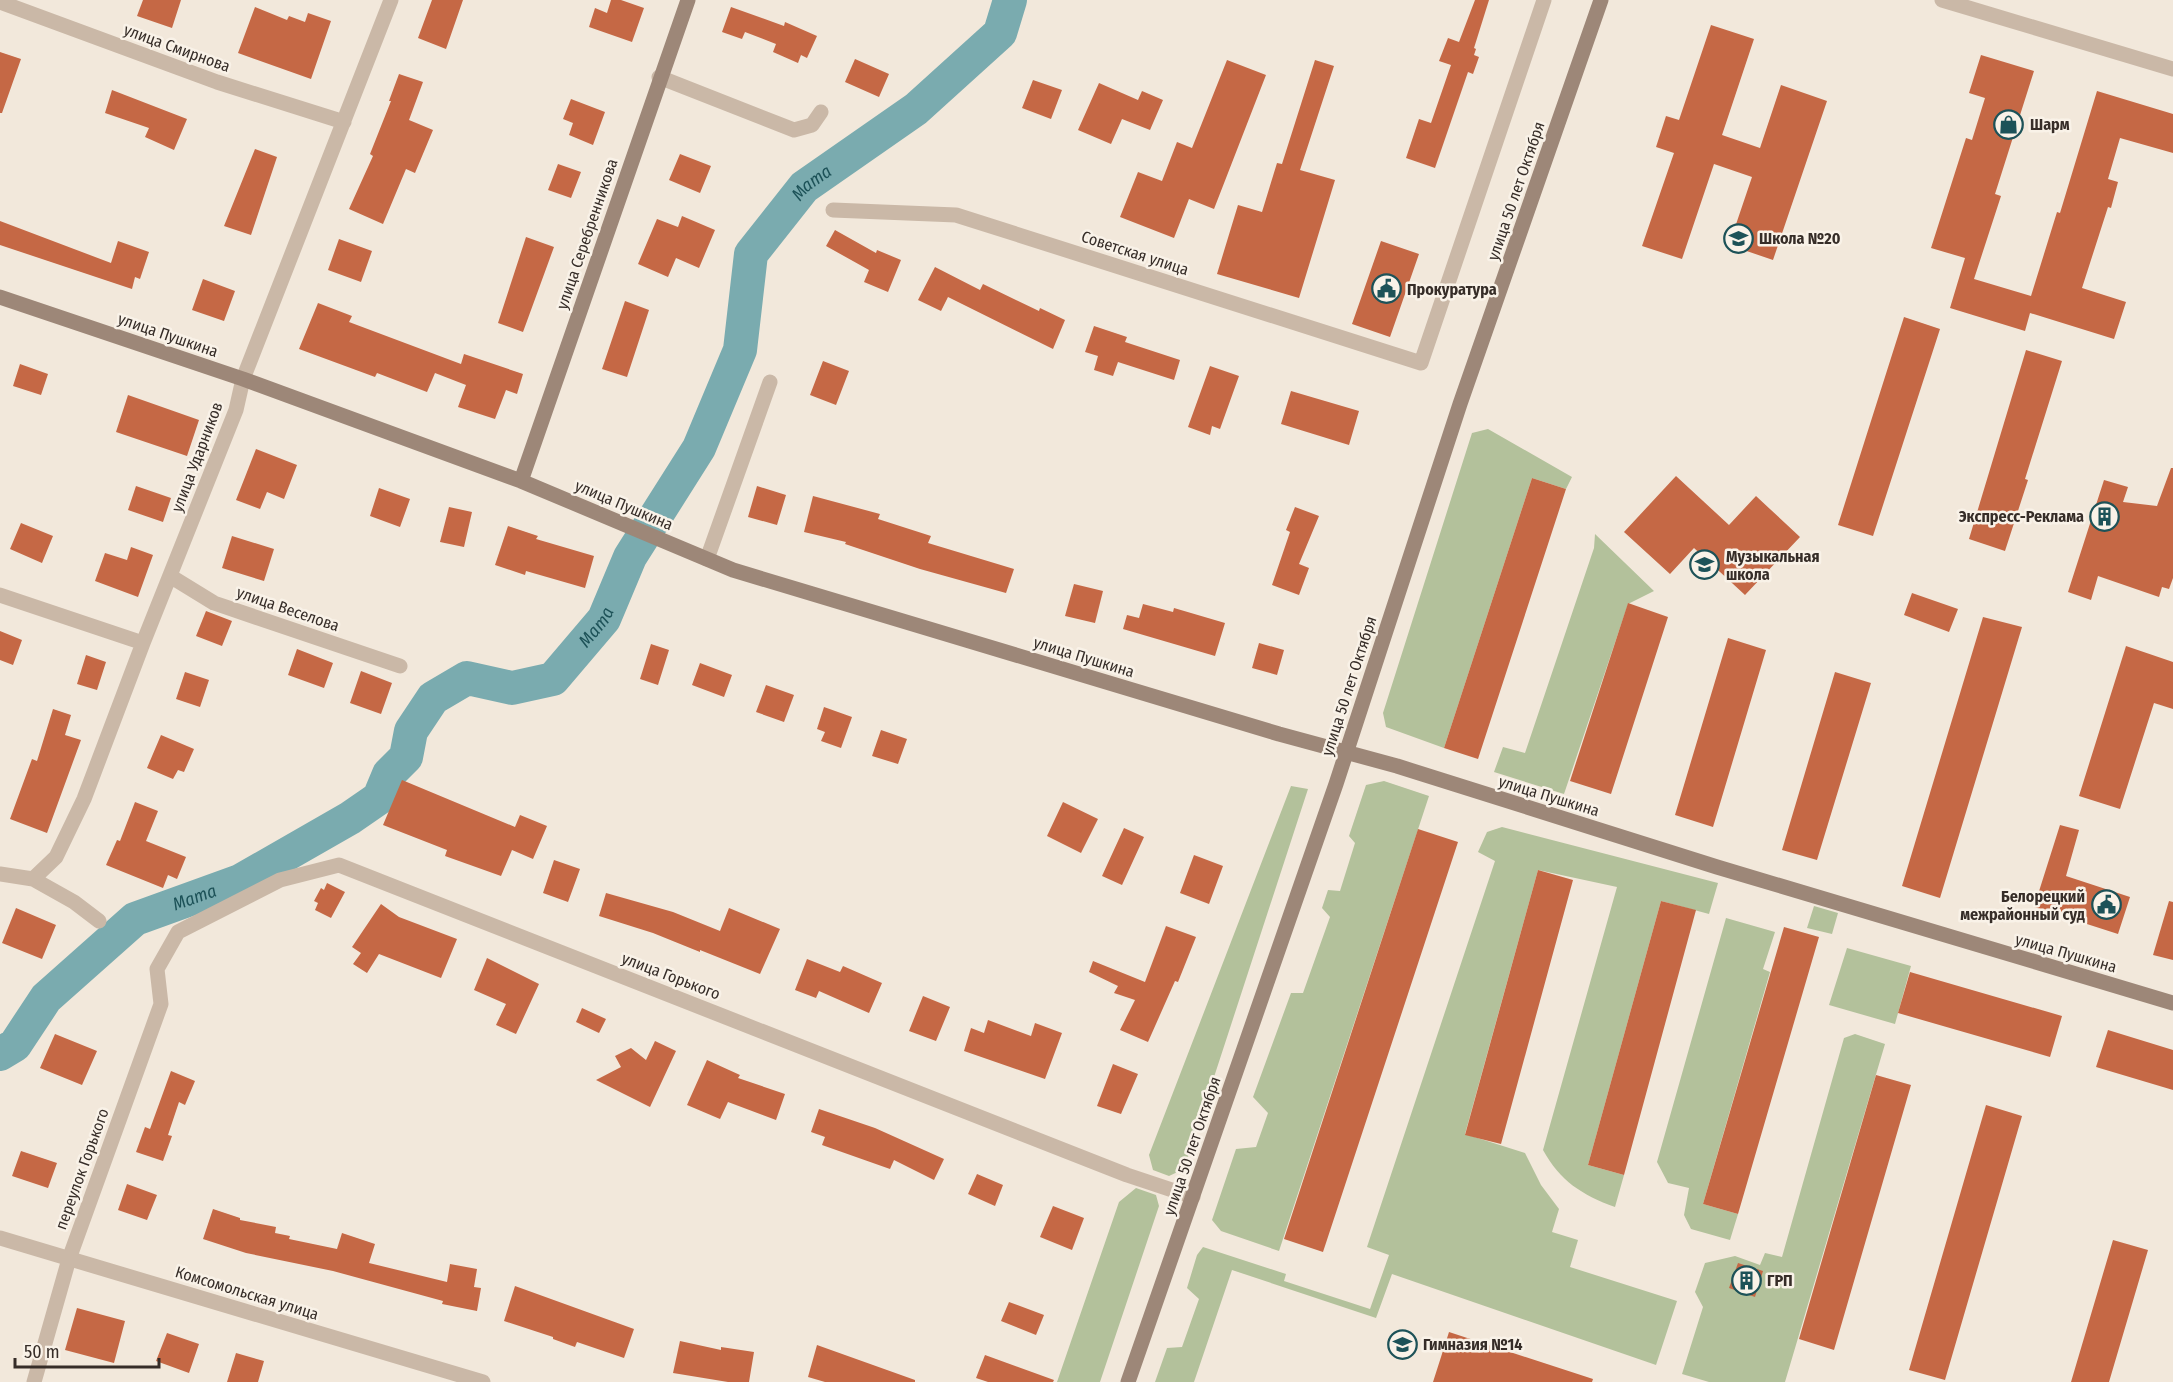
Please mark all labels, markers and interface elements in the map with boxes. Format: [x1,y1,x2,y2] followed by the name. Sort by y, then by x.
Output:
[121,20,233,76] street label: улица Смирнова
[1993,108,2025,140] shop icon: Шарм
[2030,115,2070,134] place label: Шарм
[1483,119,1549,263] street label: улица 50 лет Октября
[552,156,622,312] street label: улица Серебренникова
[787,160,836,205] water label: Мата
[1722,222,1754,254] school or university icon: Школа №20
[1079,227,1191,279] street label: Советская улица
[1759,229,1841,248] place label: Школа №20
[1370,273,1402,305] public building icon: Прокуратура
[1407,280,1497,299] place label: Прокуратура
[115,309,221,361] street label: улица Пушкина
[167,399,227,515] street label: улица Ударников
[572,476,676,534] street label: улица Пушкина
[2089,500,2121,532] building icon: Экспресс-Реклама
[1959,507,2084,526] place label: Экспресс-Реклама
[1726,547,1820,584] place label: Музыкальная школа
[1689,549,1721,581] school or university icon: Музыкальная школа
[234,583,342,635] street label: улица Веселова
[574,604,619,652] water label: Мата
[1317,614,1381,758] street label: улица 50 лет Октября
[1031,633,1137,681] street label: улица Пушкина
[1496,772,1602,820] street label: улица Пушкина
[169,879,219,916] water label: Мата
[1960,887,2085,924] place label: Белорецкий межрайонный суд
[2090,889,2122,921] public building icon: Белорецкий межрайонный суд
[2013,929,2119,977] street label: улица Пушкина
[619,949,723,1003] street label: улица Горького
[1159,1074,1225,1218] street label: улица 50 лет Октября
[51,1106,113,1232] street label: переулок Горького
[173,1262,321,1324] street label: Комсомольская улица
[1730,1264,1762,1296] building icon: ГРП
[1767,1271,1793,1290] place label: ГРП
[1386,1328,1418,1360] school or university icon: Гимназия №14
[15,1331,159,1369] scale bar
[1423,1335,1523,1354] place label: Гимназия №14
[24,1341,60,1363] text: 50 m

